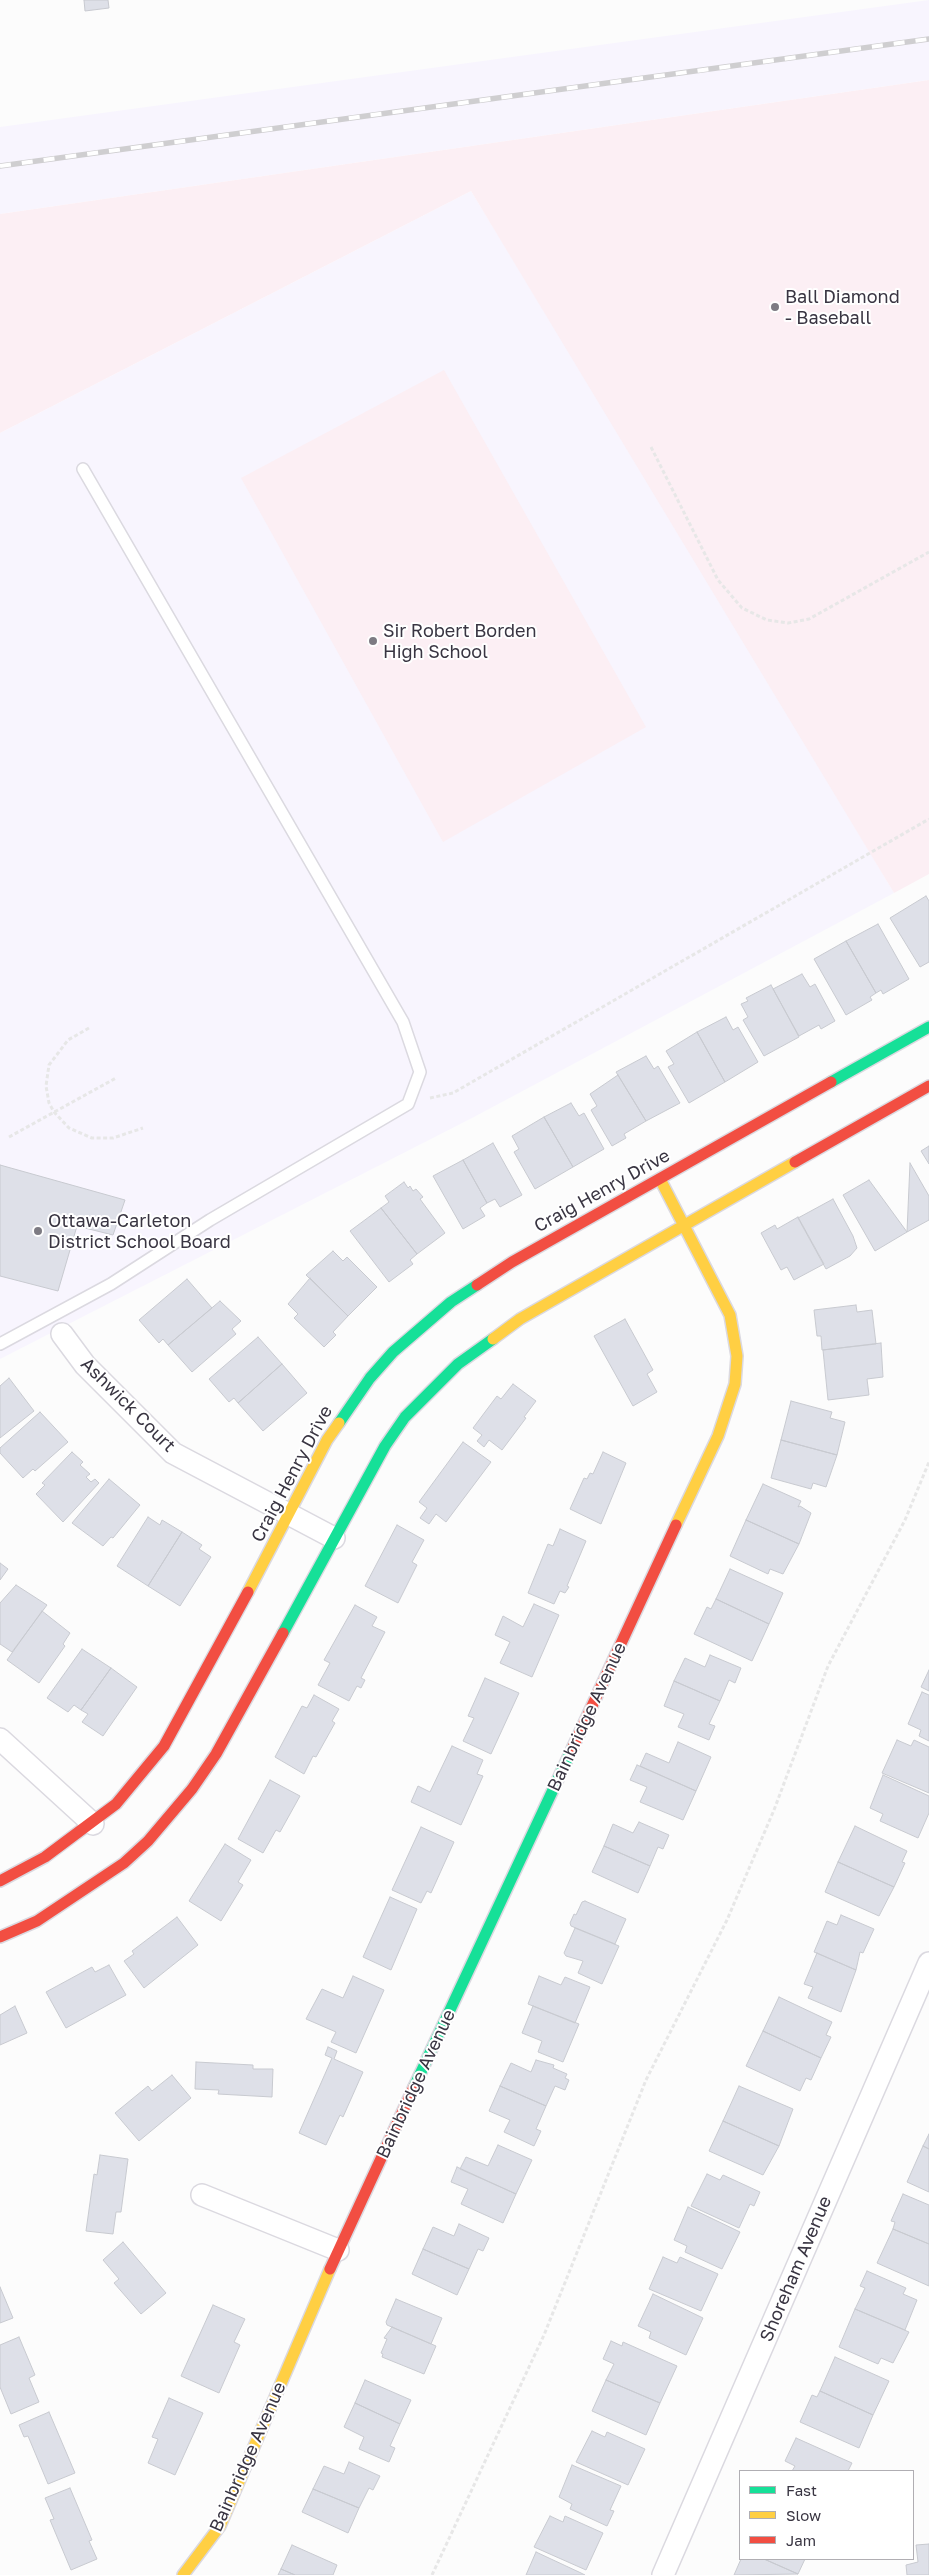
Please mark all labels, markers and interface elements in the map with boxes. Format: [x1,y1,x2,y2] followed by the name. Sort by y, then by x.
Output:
[785,286,900,328] place label: Ball Diamond - Baseball
[769,301,781,313] marker: Ball Diamond - Baseball
[383,620,537,662] place label: Sir Robert Borden High School
[367,635,379,647] marker: Sir Robert Borden High School
[530,1145,674,1237] street label: Craig Henry Drive
[48,1210,231,1252] place label: Ottawa-Carleton District School Board
[32,1225,44,1237] marker: Ottawa-Carleton District School Board
[76,1353,180,1457] street label: Ashwick Court
[247,1402,337,1546] street label: Craig Henry Drive
[543,1639,631,1795] street label: Bainbridge Avenue
[372,2006,460,2162] street label: Bainbridge Avenue
[756,2193,836,2345] street label: Shoreham Avenue
[205,2379,291,2535] street label: Bainbridge Avenue
[739,2470,914,2560] legend
[786,2481,817,2499] text: Fast
[786,2506,821,2524] text: Slow
[786,2531,816,2549] text: Jam

